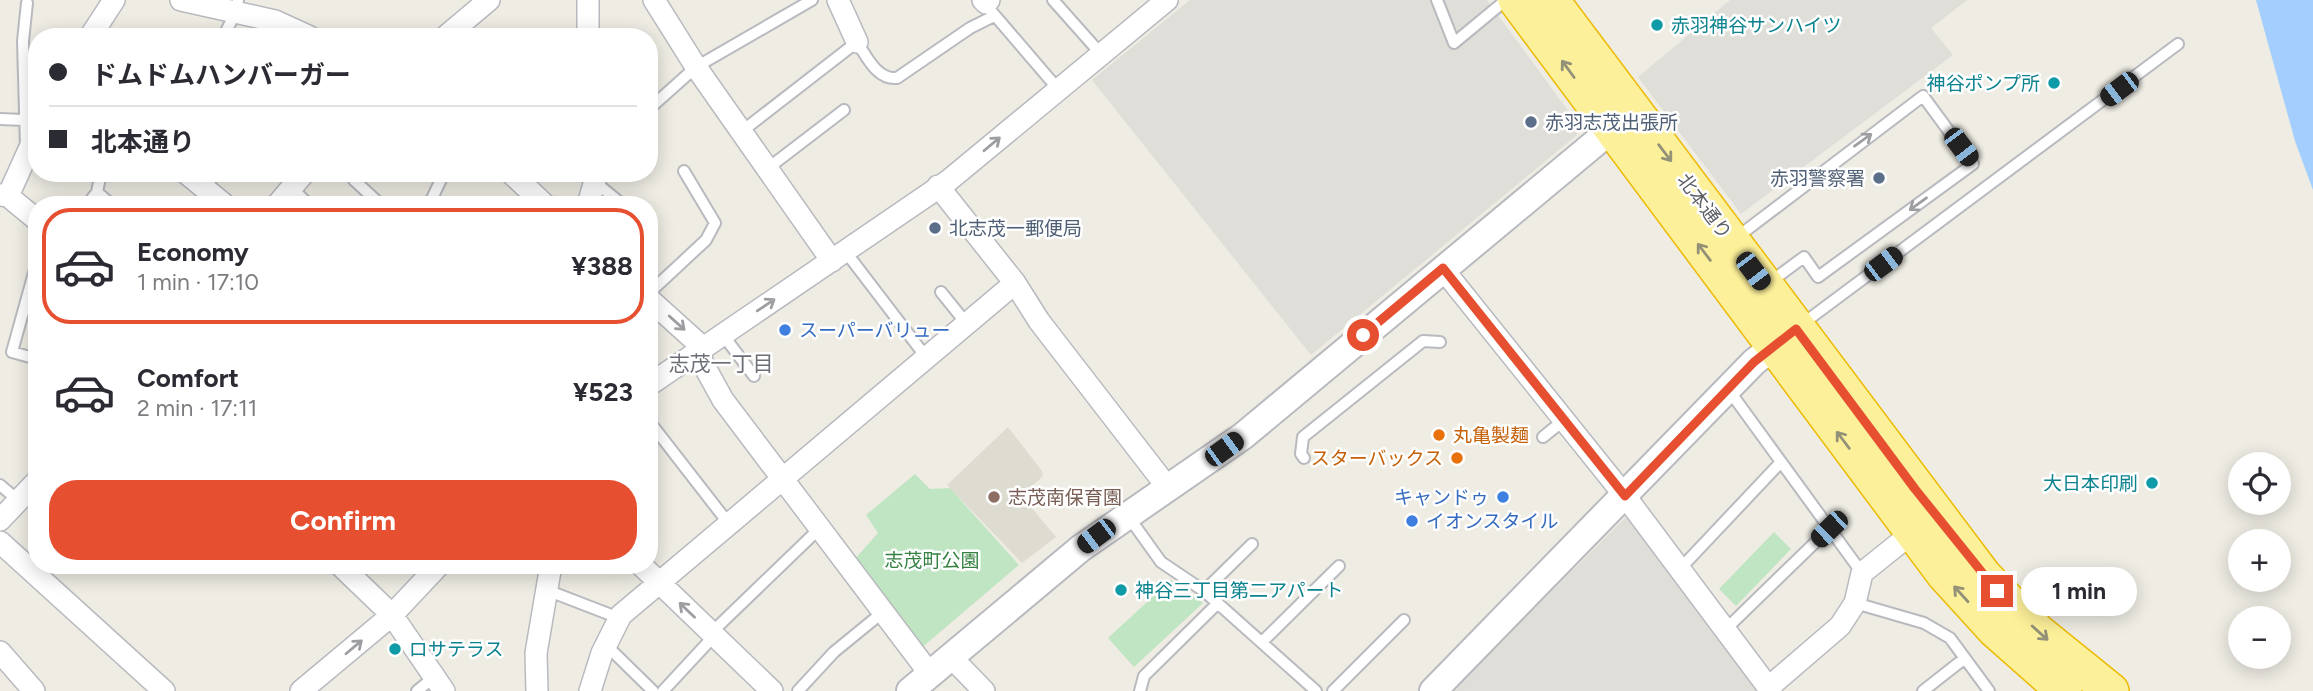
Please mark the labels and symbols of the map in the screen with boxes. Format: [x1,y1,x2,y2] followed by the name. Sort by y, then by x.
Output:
[1671,14,1842,37] place label: 赤羽神谷サンハイツ
[1649,17,1665,33] marker: 赤羽神谷サンハイツ
[1561,60,1575,79] one-way arrow
[2096,68,2143,110] car
[1927,72,2040,95] place label: 神谷ポンプ所
[2046,75,2062,91] marker: 神谷ポンプ所
[1545,111,1678,134] place label: 赤羽志茂出張所
[1523,114,1539,130] marker: 赤羽志茂出張所
[1940,124,1983,170] car
[1853,133,1872,148] one-way arrow
[982,136,1000,152] one-way arrow
[1658,143,1673,162] one-way arrow
[1770,167,1865,190] place label: 赤羽警察署
[1673,169,1737,244] street label: 北本通り
[1871,170,1887,186] marker: 赤羽警察署
[1909,197,1928,211] one-way arrow
[949,217,1082,240] place label: 北志茂一郵便局
[927,220,943,236] marker: 北志茂一郵便局
[1696,243,1711,262] one-way arrow
[1860,243,1907,285] car
[1732,248,1775,294] car
[756,298,775,313] one-way arrow
[668,315,686,331] one-way arrow
[799,319,951,342] place label: スーパーバリュー
[1347,319,1379,351] route start
[777,322,793,338] marker: スーパーバリュー
[669,351,774,376] district label: 志茂一丁目
[1453,424,1529,447] place label: 丸亀製麺
[1431,427,1447,443] marker: 丸亀製麺
[1201,428,1248,470] car
[1835,431,1850,450] one-way arrow
[1311,447,1443,470] place label: スターバックス
[1449,450,1465,466] marker: スターバックス
[2043,472,2138,495] place label: 大日本印刷
[2144,475,2160,491] marker: 大日本印刷
[1008,486,1122,509] place label: 志茂南保育園
[1394,486,1489,509] place label: キャンドゥ
[986,489,1002,505] marker: 志茂南保育園
[1495,489,1511,505] marker: キャンドゥ
[1807,507,1852,551] car
[1426,510,1559,533] place label: イオンスタイル
[1404,513,1420,529] marker: イオンスタイル
[1073,515,1120,557] car
[884,549,980,572] park label: 志茂町公園
[2022,566,2137,616] callout: 1 min
[1981,575,2013,607] route end
[1135,579,1344,602] place label: 神谷三丁目第二アパート
[1113,582,1129,598] marker: 神谷三丁目第二アパート
[1953,586,1970,603] one-way arrow
[679,601,696,618] one-way arrow
[2030,625,2048,641] one-way arrow
[409,638,504,661] place label: ロサテラス
[344,639,362,655] one-way arrow
[387,641,403,657] marker: ロサテラス

